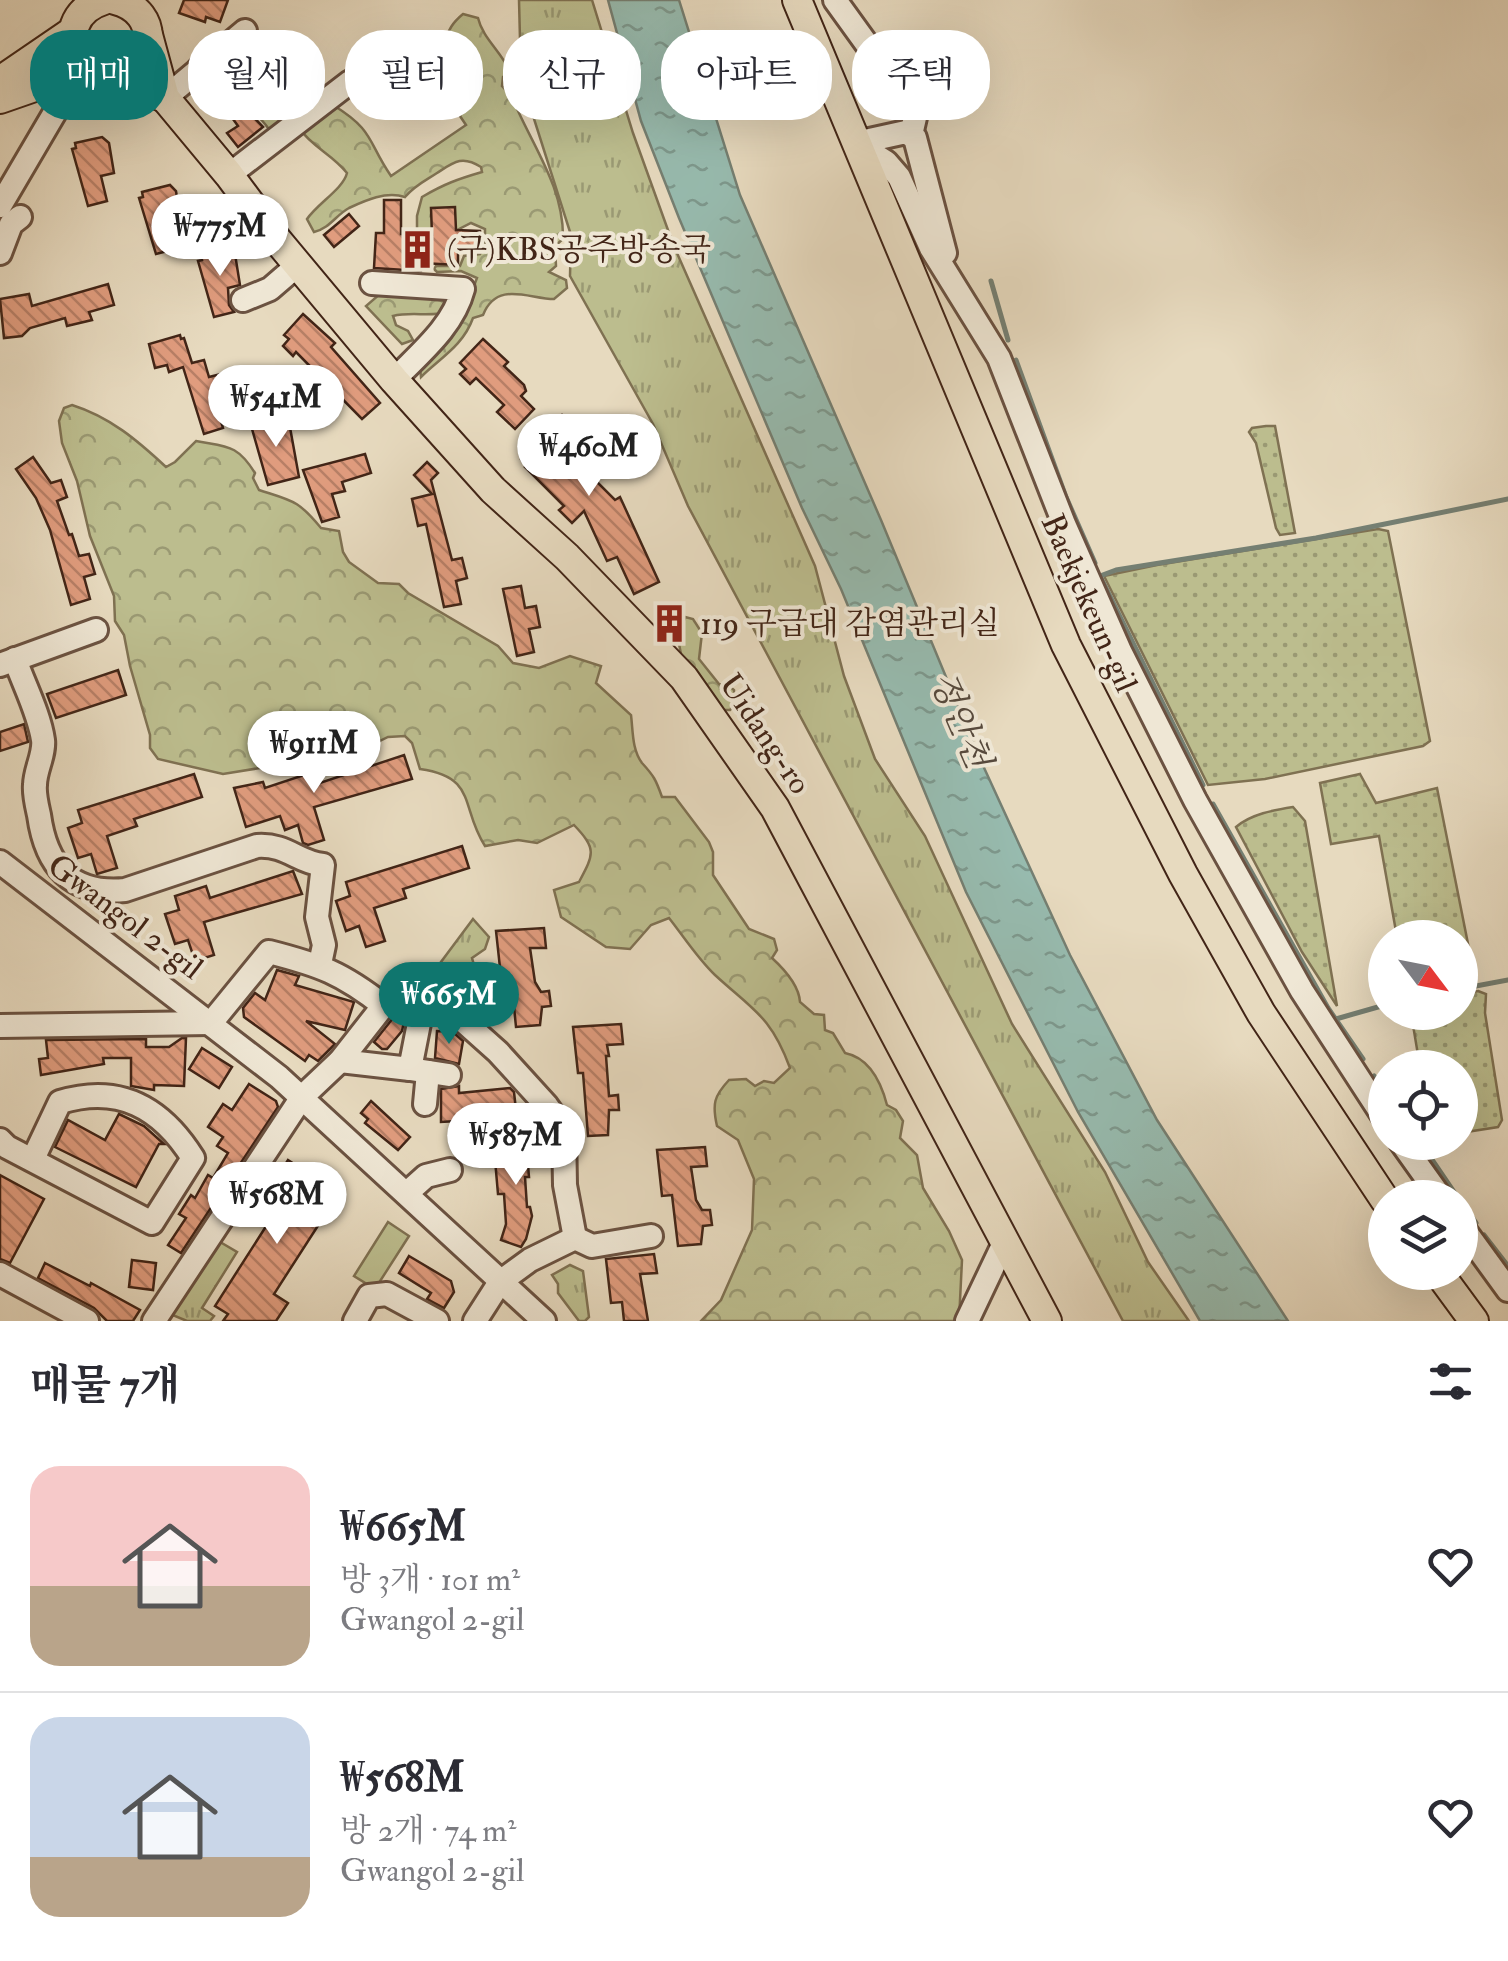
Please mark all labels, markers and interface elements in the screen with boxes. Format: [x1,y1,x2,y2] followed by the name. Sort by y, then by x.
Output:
[30,30,168,120] chip: 매매
[188,30,325,120] chip: 월세
[345,30,483,120] chip: 필터
[503,30,641,120] chip: 신규
[661,30,832,120] chip: 아파트
[852,30,990,120] chip: 주택
[150,194,290,279] pin: ₩775M
[173,206,267,246] text: ₩775M
[396,229,438,271] building icon: (구)KBS공주방송국
[447,230,711,270] place label: (구)KBS공주방송국
[206,365,346,450] pin: ₩541M
[230,377,322,417] text: ₩541M
[519,414,659,499] pin: ₩460M
[539,426,639,466] text: ₩460M
[1032,508,1146,698] street label: Baekjekeun-gil
[649,603,691,645] building icon: 119 구급대 감염관리실
[700,604,1000,644] place label: 119 구급대 감염관리실
[920,665,1001,777] water label: 정안천
[710,666,820,802] street label: Uidang-ro
[244,711,384,796] pin: ₩911M
[270,723,358,763] text: ₩911M
[39,846,211,988] street label: Gwangol 2-gil
[1368,920,1478,1030] north arrow
[1368,920,1478,1290] map controls
[379,962,519,1047] pin: ₩665M
[401,974,497,1014] text: ₩665M
[1368,1050,1478,1160] button: locate
[446,1103,586,1188] pin: ₩587M
[469,1115,563,1155] text: ₩587M
[207,1162,347,1247] pin: ₩568M
[230,1174,324,1214] text: ₩568M
[1368,1180,1478,1290] button: layers
[1423,1354,1478,1409] icon: filters
[30,1360,180,1412] text: 매물 7개
[340,1501,466,1553] text: ₩665M
[110,1506,230,1626] icon: home
[1423,1539,1478,1594] icon: heart
[340,1560,520,1600] text: 방 3개 · 101 m²
[340,1600,524,1640] text: Gwangol 2-gil
[340,1752,465,1804] text: ₩568M
[110,1757,230,1877] icon: home
[1423,1790,1478,1845] icon: heart
[340,1811,516,1851] text: 방 2개 · 74 m²
[340,1851,524,1891] text: Gwangol 2-gil

